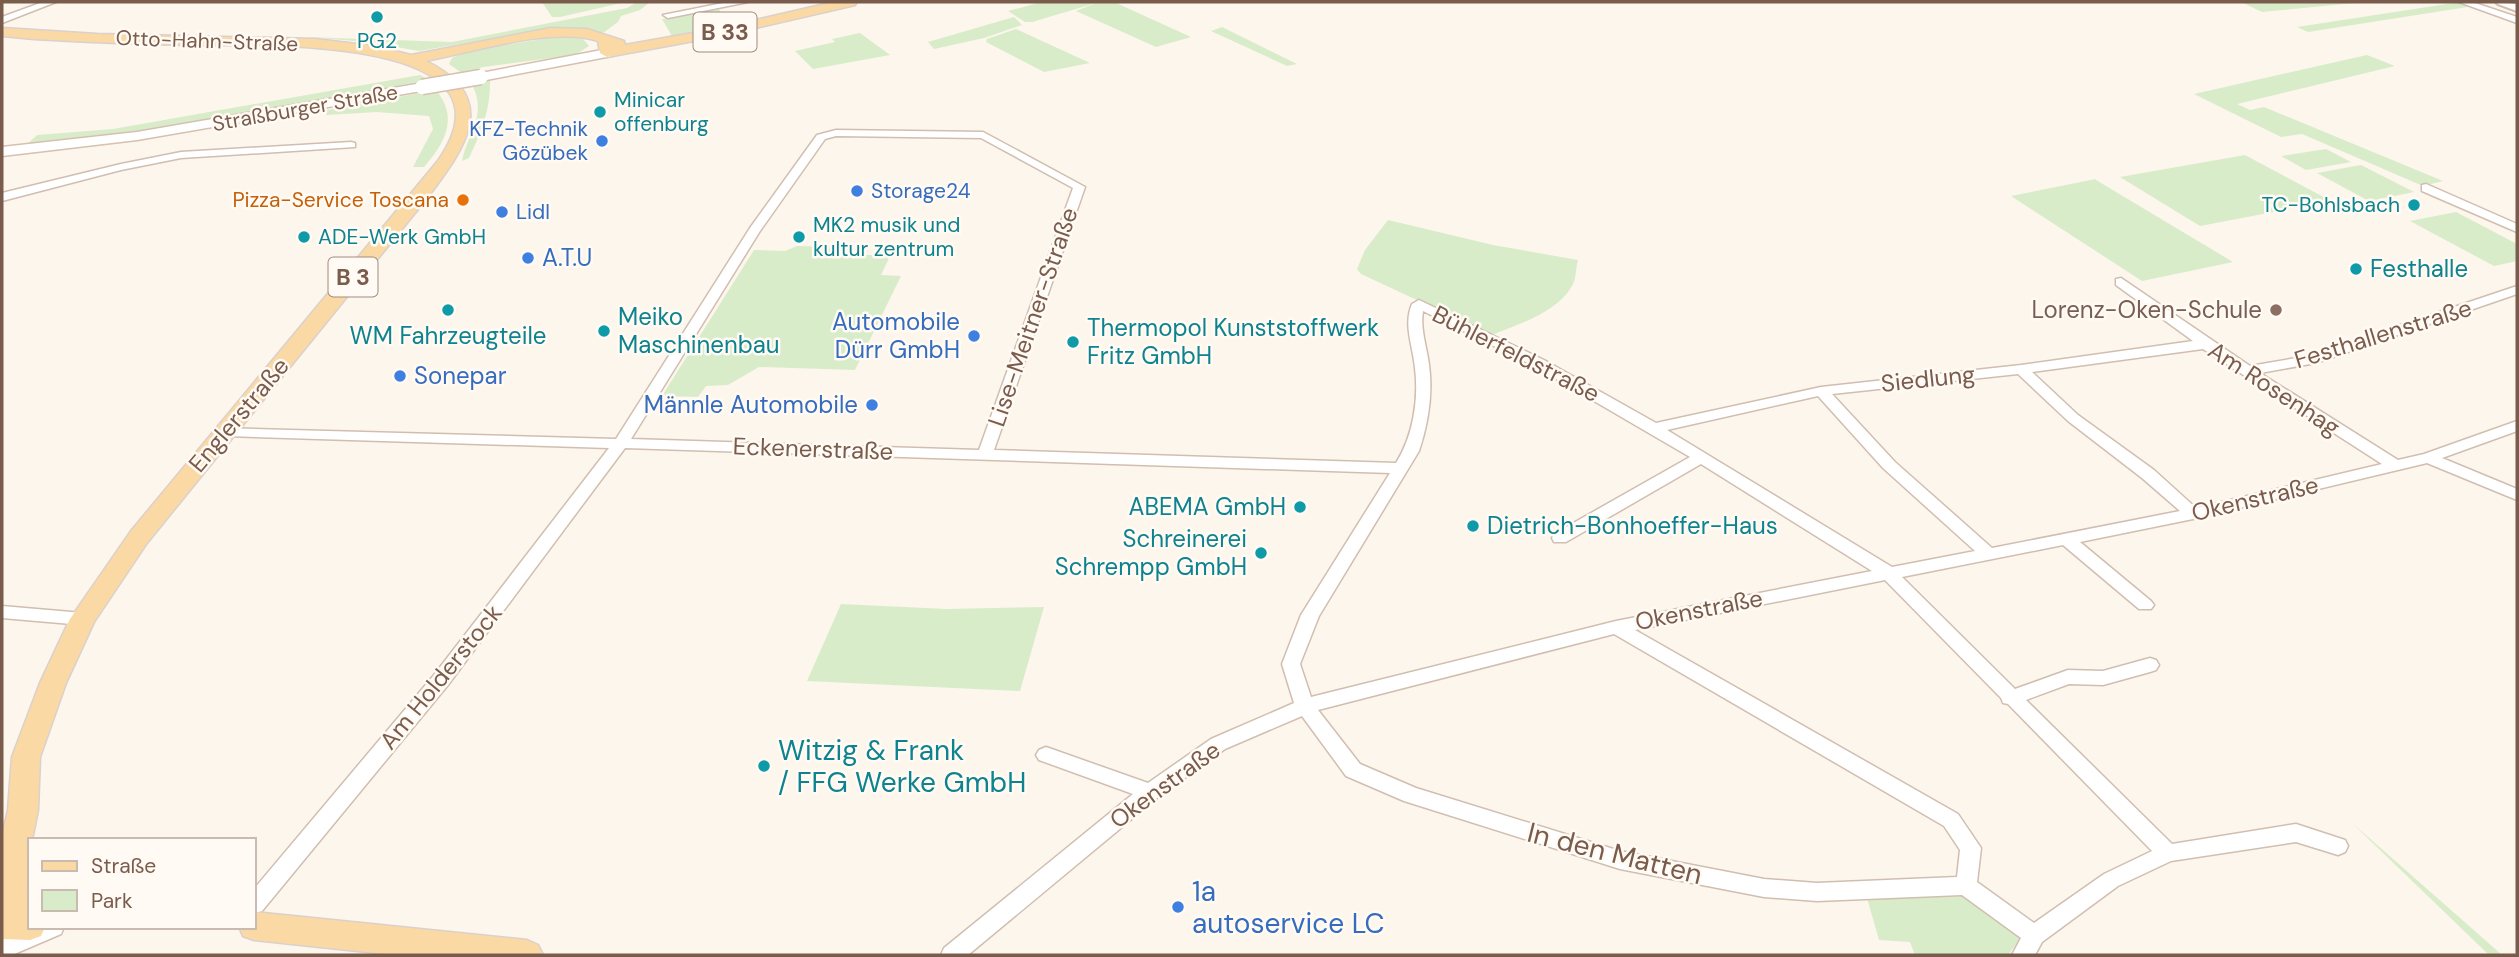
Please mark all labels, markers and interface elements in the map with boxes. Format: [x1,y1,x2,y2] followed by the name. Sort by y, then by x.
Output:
[369,9,385,25] marker: PG2
[694,12,756,52] road number: B 33
[115,24,299,58] street label: Otto-Hahn-Straße
[357,27,397,55] place label: PG2
[210,78,400,138] street label: Straßburger Straße
[614,86,709,138] place label: Minicar offenburg
[592,104,608,120] marker: Minicar offenburg
[469,115,588,167] place label: KFZ-Technik Gözübek
[594,133,610,149] marker: KFZ-Technik Gözübek
[871,177,971,205] place label: Storage24
[849,183,865,199] marker: Storage24
[232,186,449,214] place label: Pizza-Service Toscana
[2261,191,2400,219] place label: TC-Bohlsbach
[455,192,471,208] marker: Pizza-Service Toscana
[2406,197,2422,213] marker: TC-Bohlsbach
[516,198,550,226] place label: Lidl
[980,203,1085,431] street label: Lise-Meitner-Straße
[494,204,510,220] marker: Lidl
[813,211,960,263] place label: MK2 musik und kultur zentrum
[318,223,486,251] place label: ADE-Werk GmbH
[296,229,312,245] marker: ADE-Werk GmbH
[791,229,807,245] marker: MK2 musik und kultur zentrum
[542,242,592,273] place label: A.T.U
[520,250,536,266] marker: A.T.U
[2370,253,2468,284] place label: Festhalle
[328,258,378,296] road number: B 3
[2348,261,2364,277] marker: Festhalle
[2290,292,2475,375] street label: Festhallenstraße
[2031,294,2262,325] place label: Lorenz-Oken-Schule
[1427,298,1605,409] street label: Bühlerfeldstraße
[618,301,780,360] place label: Meiko Maschinenbau
[440,302,456,318] marker: WM Fahrzeugteile
[2268,302,2284,318] marker: Lorenz-Oken-Schule
[832,306,960,365] place label: Automobile Dürr GmbH
[1087,312,1379,371] place label: Thermopol Kunststoffwerk Fritz GmbH
[350,320,546,351] place label: WM Fahrzeugteile
[596,323,612,339] marker: Meiko Maschinenbau
[966,328,982,344] marker: Automobile Dürr GmbH
[1065,334,1081,350] marker: Thermopol Kunststoffwerk Fritz GmbH
[2202,334,2346,443] street label: Am Rosenhag
[182,351,296,479] street label: Englerstraße
[1879,358,1977,399] street label: Siedlung
[414,360,507,391] place label: Sonepar
[392,368,408,384] marker: Sonepar
[644,389,858,420] place label: Männle Automobile
[864,397,880,413] marker: Männle Automobile
[732,430,894,467] street label: Eckenerstraße
[2188,469,2321,528] street label: Okenstraße
[1129,491,1286,522] place label: ABEMA GmbH
[1292,499,1308,515] marker: ABEMA GmbH
[1487,510,1778,541] place label: Dietrich-Bonhoeffer-Haus
[1465,518,1481,534] marker: Dietrich-Bonhoeffer-Haus
[1055,523,1247,582] place label: Schreinerei Schrempp GmbH
[1253,545,1269,561] marker: Schreinerei Schrempp GmbH
[1633,582,1765,637] street label: Okenstraße
[373,598,509,756] street label: Am Holderstock
[778,732,1026,801] place label: Witzig & Frank / FFG Werke GmbH
[1103,734,1226,835] street label: Okenstraße
[756,758,772,774] marker: Witzig & Frank / FFG Werke GmbH
[1524,814,1706,893] street label: In den Matten
[28,838,256,929] legend
[91,852,156,880] text: Straße
[1192,873,1385,942] place label: 1a autoservice LC
[91,887,133,915] text: Park
[1170,899,1186,915] marker: 1a autoservice LC

